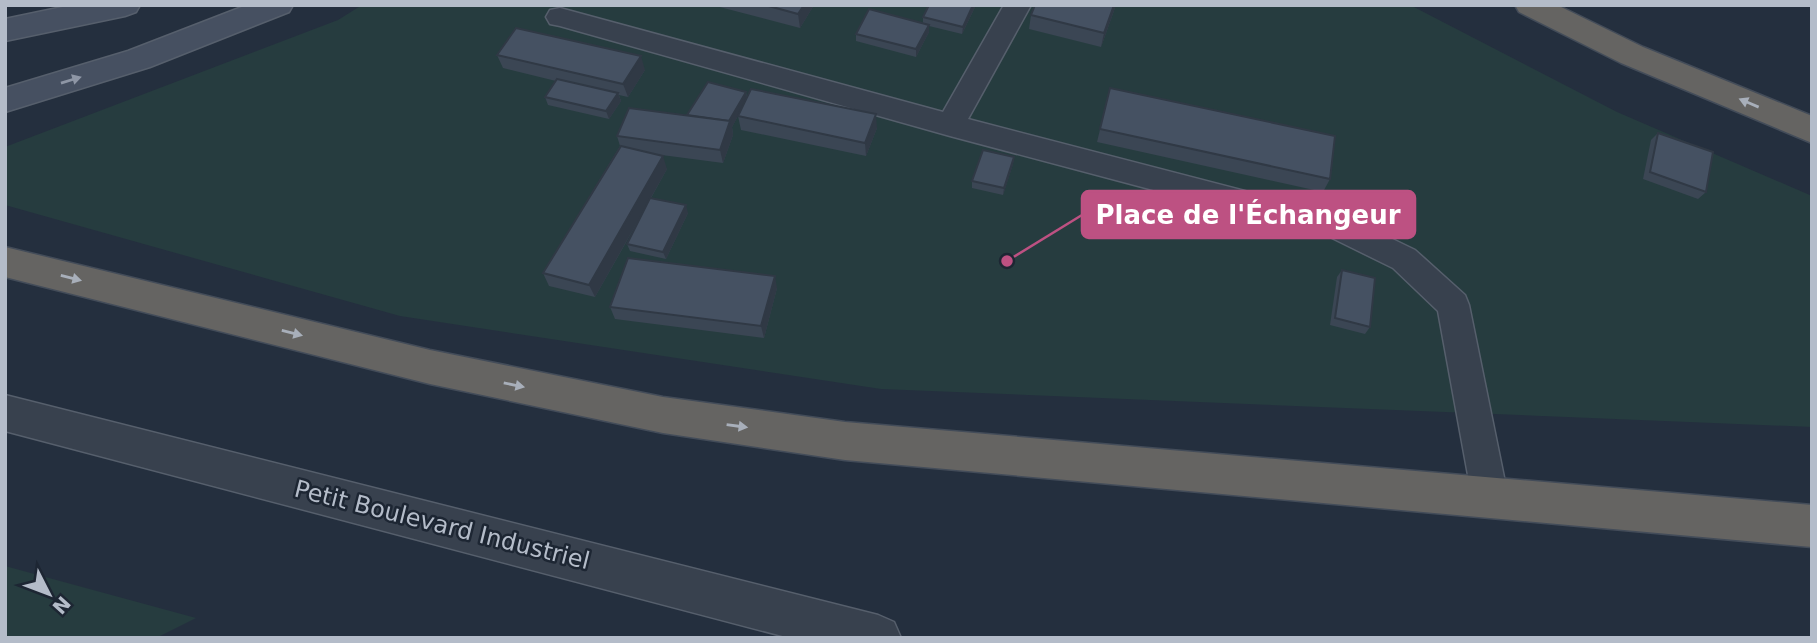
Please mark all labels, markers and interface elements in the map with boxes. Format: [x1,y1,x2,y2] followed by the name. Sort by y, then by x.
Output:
[60,75,81,85] one-way arrow
[1738,98,1759,109] one-way arrow
[1082,191,1415,238] callout: Place de l'Échangeur
[1095,199,1401,230] text: Place de l'Échangeur
[61,273,83,284] one-way arrow
[281,328,303,339] one-way arrow
[503,379,525,390] one-way arrow
[727,420,749,431] one-way arrow
[292,475,592,575] street label: Petit Boulevard Industriel
[14,559,84,629] north arrow
[48,592,75,619] text: N

